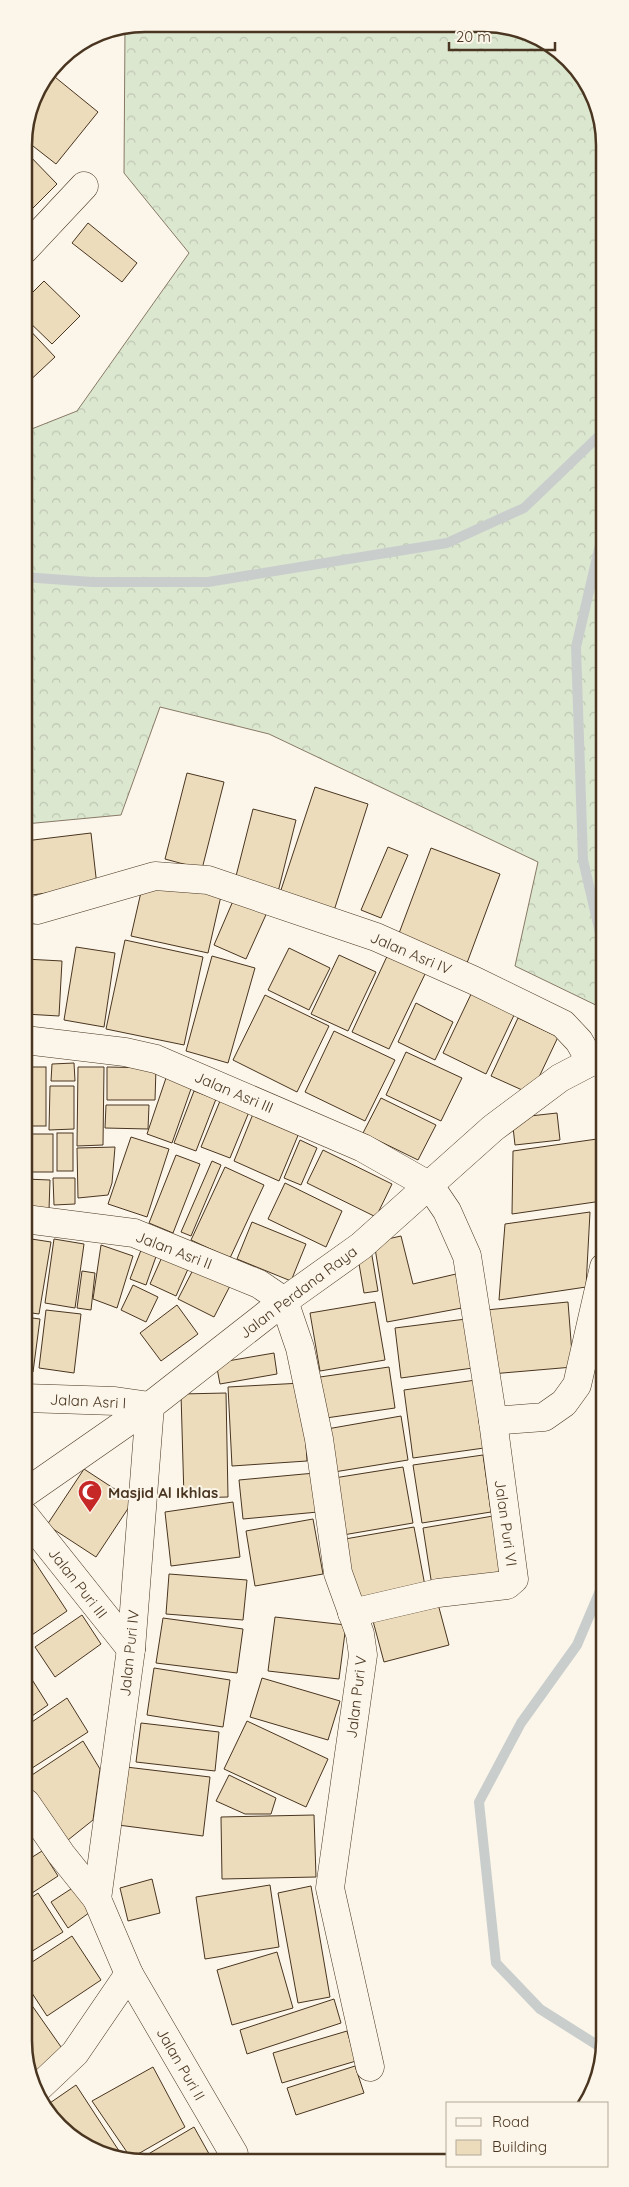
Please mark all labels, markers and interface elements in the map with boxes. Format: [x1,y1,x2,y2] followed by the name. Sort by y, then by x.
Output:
[449,20,555,52] scale bar
[456,27,491,46] text: 20 m
[367,927,455,979] street label: Jalan Asri IV
[192,1067,276,1117] street label: Jalan Asri III
[133,1227,215,1273] street label: Jalan Asri II
[235,1242,361,1342] street label: Jalan Perdana Raya
[49,1390,127,1412] street label: Jalan Asri I
[77,1479,103,1513] mosque icon: Masjid Al Ikhlas
[491,1479,521,1567] street label: Jalan Puri VI
[108,1483,218,1502] place label: Masjid Al Ikhlas
[44,1544,112,1622] street label: Jalan Puri III
[115,1609,143,1697] street label: Jalan Puri IV
[341,1654,371,1740] street label: Jalan Puri V
[153,2024,209,2104] street label: Jalan Puri II
[446,2102,609,2167] legend
[492,2112,529,2131] text: Road
[492,2137,547,2156] text: Building

